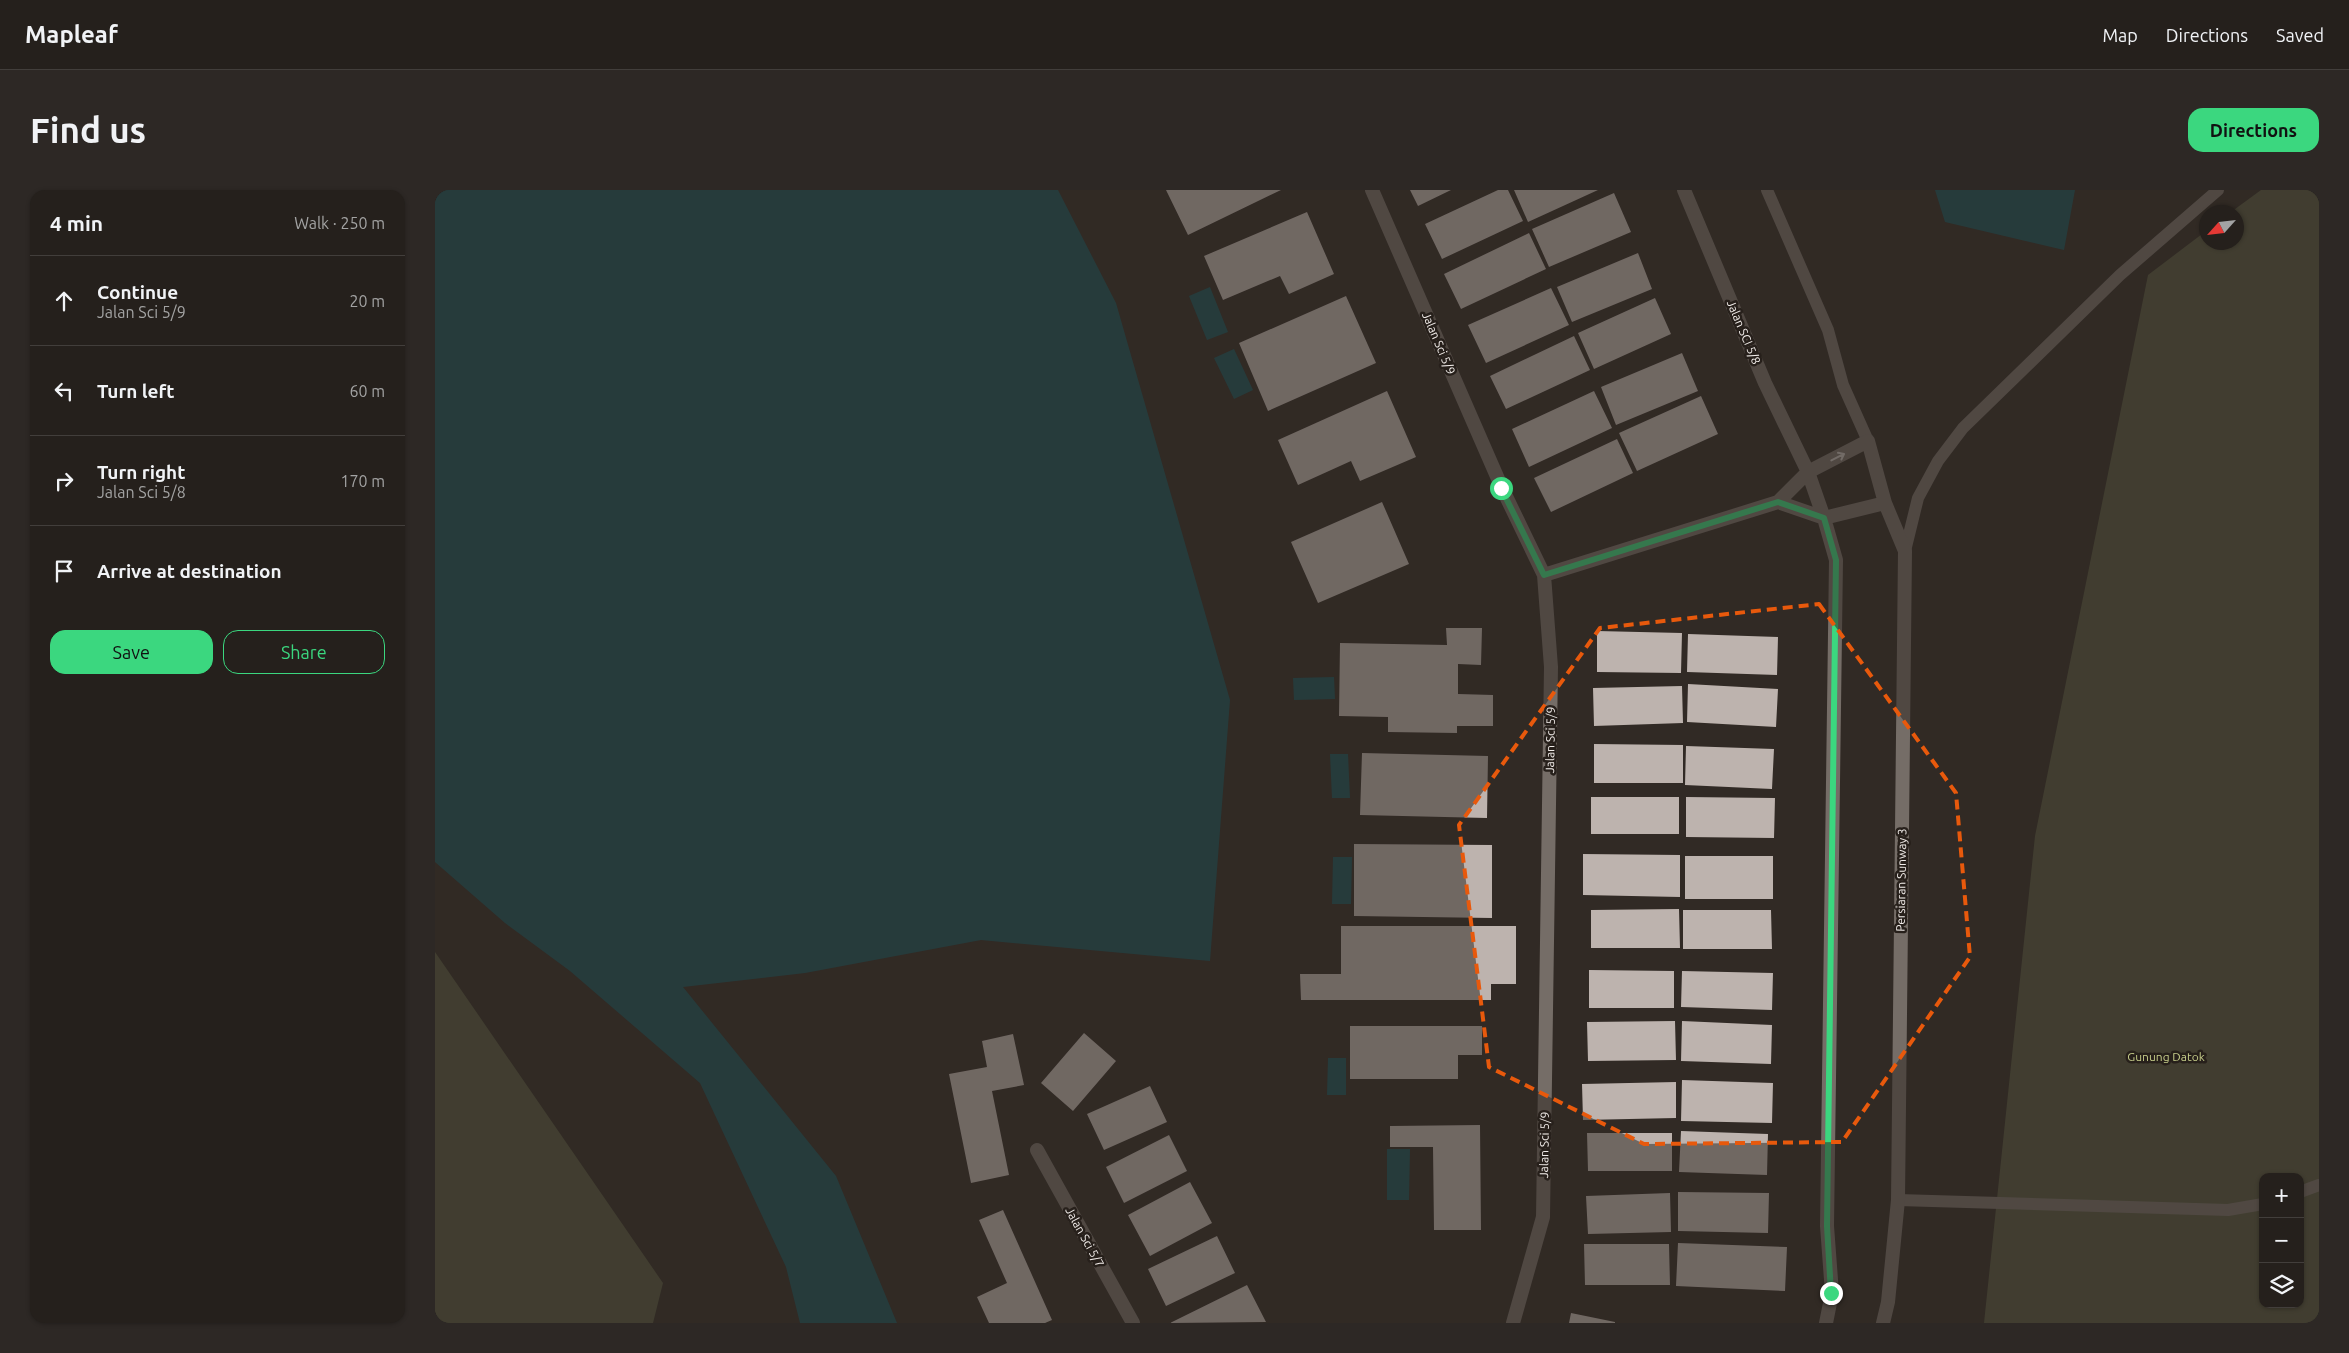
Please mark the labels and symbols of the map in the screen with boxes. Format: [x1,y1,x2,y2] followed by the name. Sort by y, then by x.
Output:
[2199,205,2244,250] north arrow
[1725,298,1763,366] street label: Jalan SCI 5/8
[1420,310,1458,376] street label: Jalan Sci 5/9
[1830,452,1845,461] one-way arrow
[1490,477,1513,500] route start
[1543,707,1557,773] street label: Jalan Sci 5/9
[1894,828,1908,932] street label: Persiaran Sunway 3
[2127,1050,2205,1063] park label: Gunung Datok
[1537,1112,1551,1178] street label: Jalan Sci 5/9
[1063,1205,1107,1269] street label: Jalan Sci 5/7
[1820,1282,1843,1305] route end

